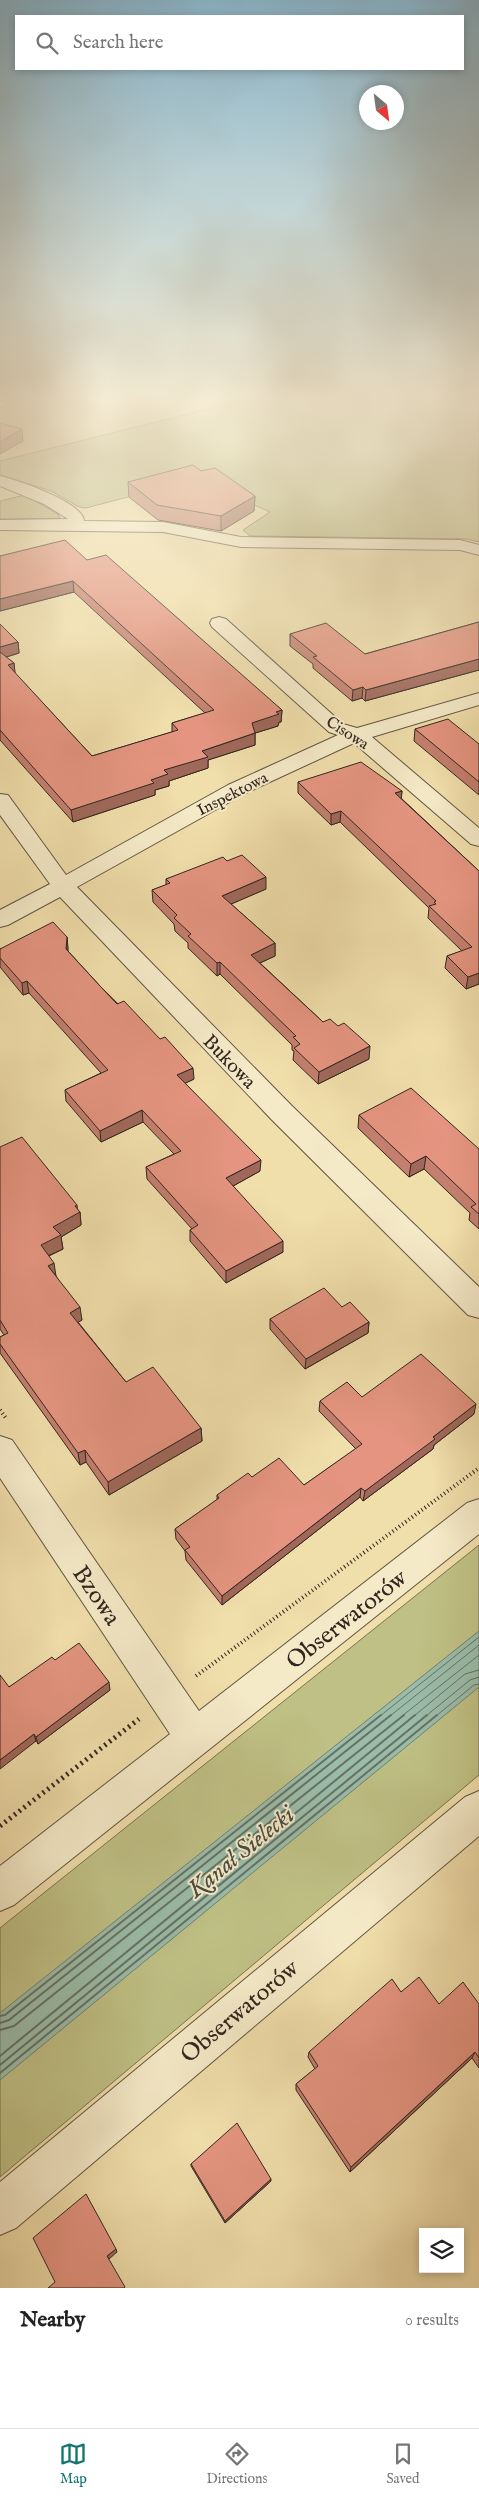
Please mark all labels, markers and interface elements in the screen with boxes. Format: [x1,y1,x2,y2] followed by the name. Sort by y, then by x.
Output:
[15,15,464,70] search box
[33,29,61,57] icon: search
[73,31,164,55] text: Search here
[359,85,404,130] north arrow
[322,712,372,755] street label: Cisowa
[194,768,272,821] street label: Inspektowa
[197,1029,261,1095] street label: Bukowa
[65,1560,127,1632] street label: Bzowa
[280,1562,415,1677] street label: Obserwatorów
[180,1798,303,1906] water label: Kanał Sielecki
[174,1953,307,2071] street label: Obserwatorów
[419,2228,464,2273] map controls
[419,2228,464,2273] button: layers
[20,2307,85,2334] text: Nearby
[405,2311,459,2331] text: 0 results
[59,2440,87,2488] tab: Map
[206,2440,267,2488] tab: Directions
[386,2440,419,2488] tab: Saved

